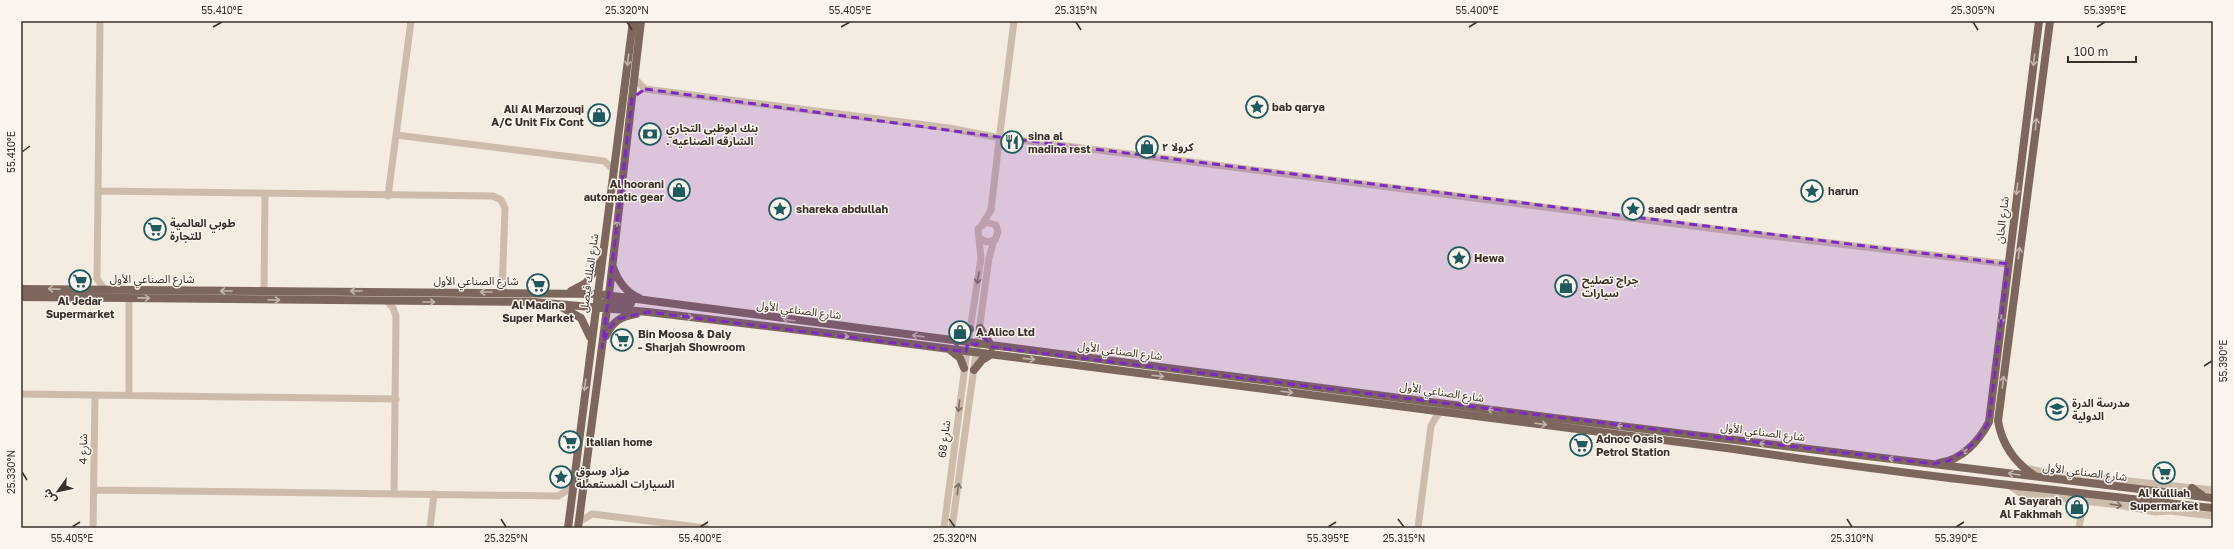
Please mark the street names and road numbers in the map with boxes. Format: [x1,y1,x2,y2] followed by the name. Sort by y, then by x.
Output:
[1992,195,2013,245] street label: شارع الخان
[577,232,603,314] street label: شارع الملك فيصل
[109,272,195,289] street label: شارع الصناعي الأول
[433,274,519,291] street label: شارع الصناعي الأول
[756,298,842,325] street label: شارع الصناعي الأول
[1077,339,1163,366] street label: شارع الصناعي الأول
[1399,379,1485,407] street label: شارع الصناعي الأول
[935,419,954,459] street label: شارع 68
[1720,420,1806,447] street label: شارع الصناعي الأول
[76,433,91,465] street label: شارع 4
[2042,460,2128,487] street label: شارع الصناعي الأول

